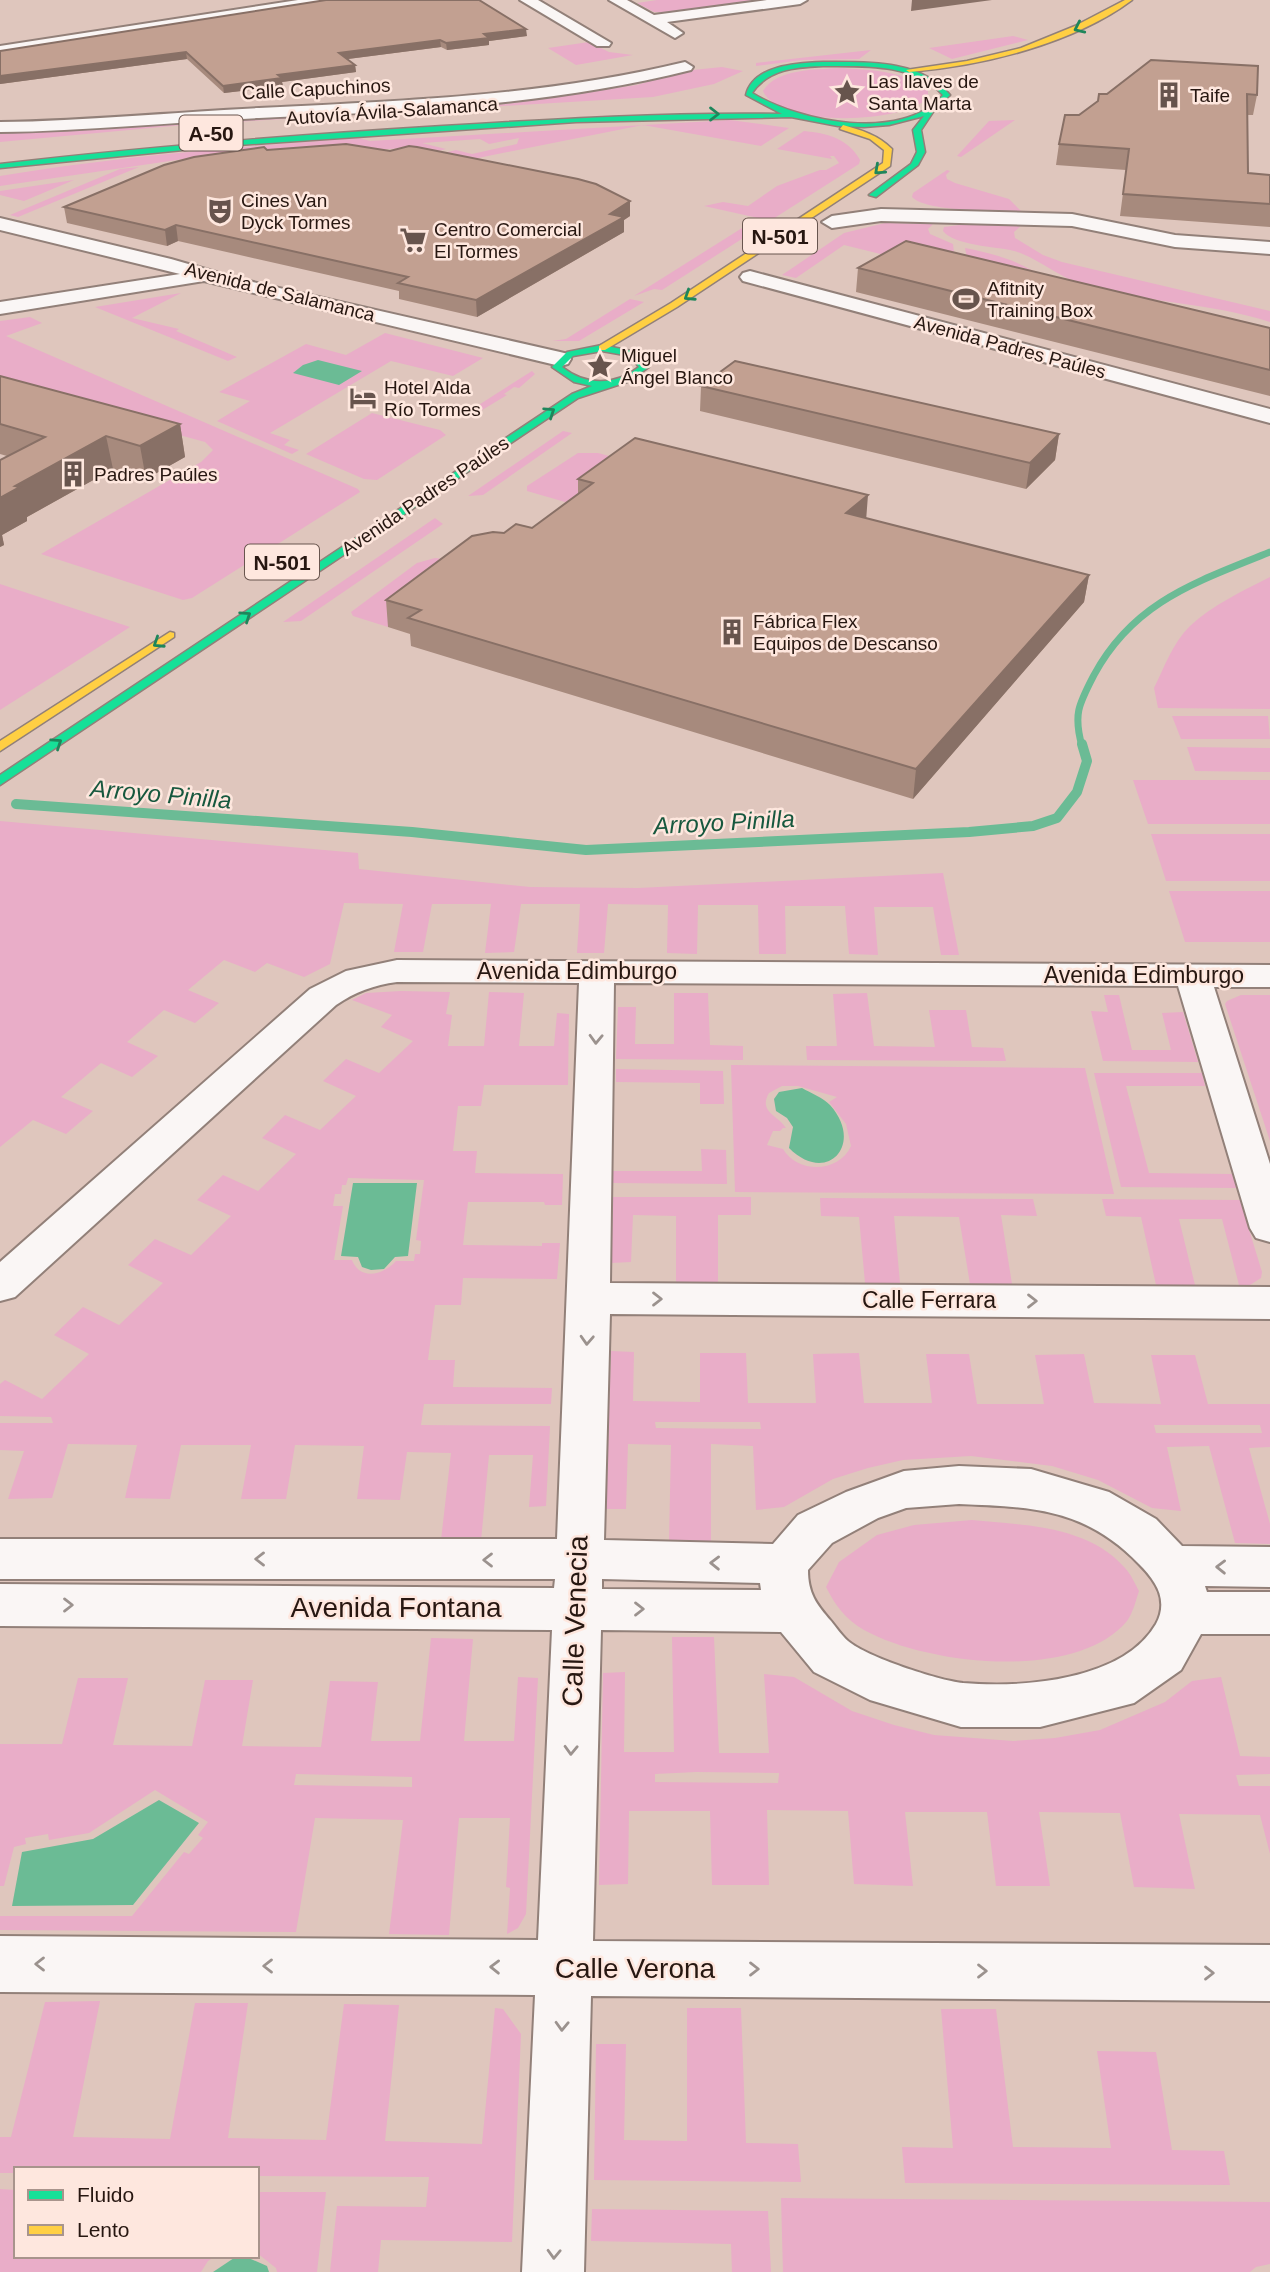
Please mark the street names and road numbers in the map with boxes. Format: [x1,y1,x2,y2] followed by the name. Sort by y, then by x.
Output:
[241,75,391,103] street label: Calle Capuchinos
[285,93,499,129] street label: Autovía Ávila-Salamanca
[180,116,242,150] road number: A-50
[743,218,817,254] road number: N-501
[183,258,378,326] street label: Avenida de Salamanca
[912,311,1108,383] street label: Avenida Padres Paúles
[337,432,513,560] street label: Avenida Padres Paúles
[245,544,319,580] road number: N-501
[477,958,677,984] street label: Avenida Edimburgo
[1044,962,1244,988] street label: Avenida Edimburgo
[862,1287,996,1313] street label: Calle Ferrara
[557,1534,593,1707] street label: Calle Venecia
[290,1592,502,1623] street label: Avenida Fontana
[555,1953,716,1984] street label: Calle Verona

